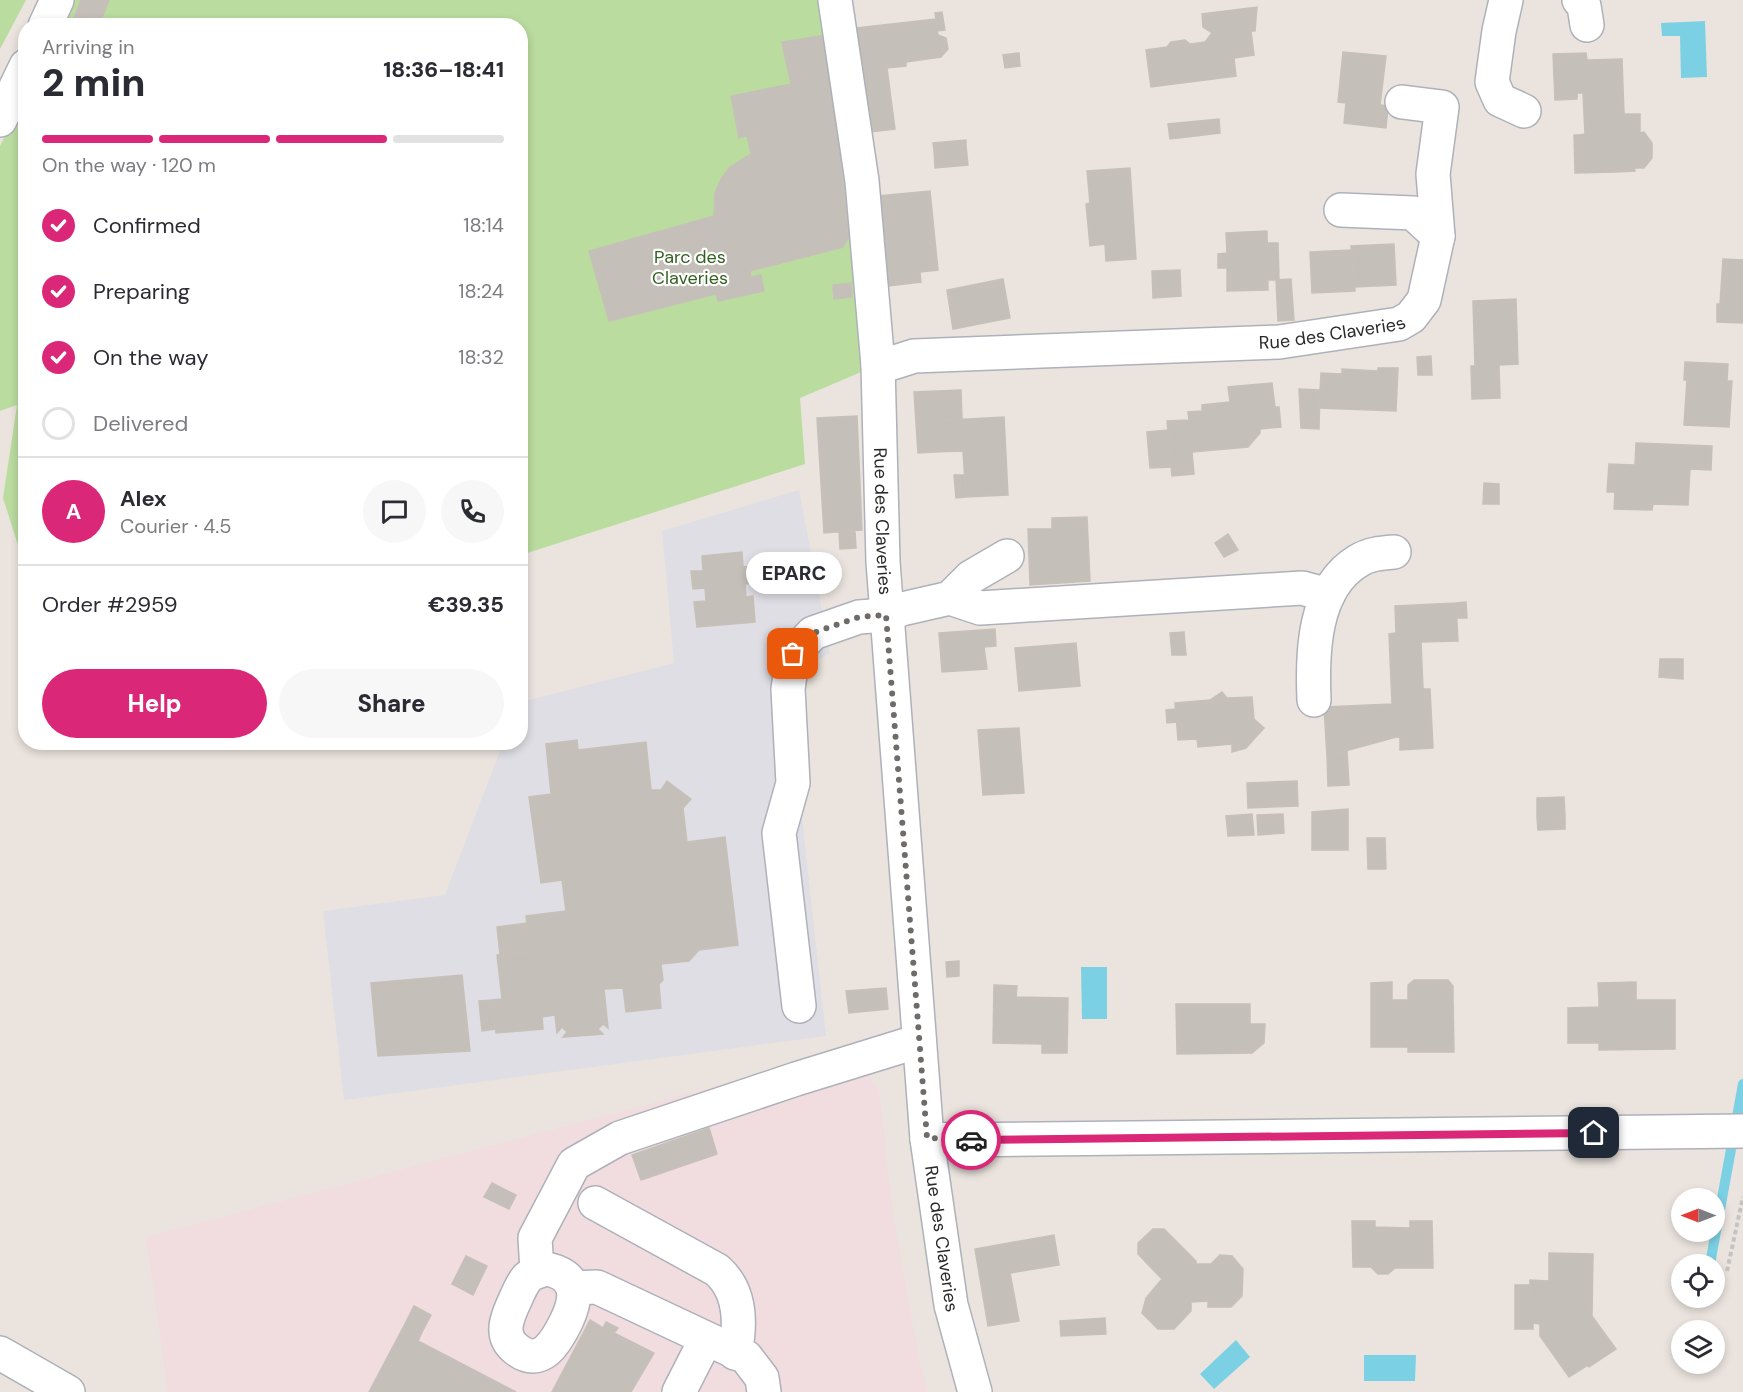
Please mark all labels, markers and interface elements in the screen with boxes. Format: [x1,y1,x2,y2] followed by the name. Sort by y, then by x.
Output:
[42,34,134,60] text: Arriving in
[383,55,504,84] text: 18:36–18:41
[42,57,146,108] text: 2 min
[42,152,216,178] text: On the way · 120 m
[42,209,75,242] icon: check
[93,211,201,240] text: Confirmed
[463,212,504,238] text: 18:14
[652,245,728,290] park label: Parc des Claveries
[42,275,75,308] icon: check
[93,277,190,306] text: Preparing
[458,278,504,304] text: 18:24
[1258,311,1410,355] street label: Rue des Claveries
[42,341,75,374] icon: check
[93,343,208,372] text: On the way
[458,344,504,370] text: 18:32
[93,409,188,438] text: Delivered
[868,447,897,596] street label: Rue des Claveries
[363,480,426,543] button: chat
[441,480,504,543] button: phone
[120,484,167,513] text: Alex
[66,497,81,526] text: A
[120,513,232,539] text: Courier · 4.5
[745,552,841,594] callout: EPARC
[762,560,826,586] text: EPARC
[42,590,178,619] text: Order #2959
[428,590,504,619] text: €39.35
[767,628,818,679] pin
[776,637,809,670] icon: bag
[42,669,267,738] button: Help
[279,669,504,738] button: Share
[1568,1107,1619,1158] pin
[941,1110,1001,1170] courier
[1577,1116,1610,1149] icon: home
[955,1124,988,1157] icon: car
[919,1164,964,1314] street label: Rue des Claveries
[1671,1188,1725,1242] north arrow
[1671,1188,1725,1374] map controls
[1671,1254,1725,1308] button: locate
[1671,1320,1725,1374] button: layers

